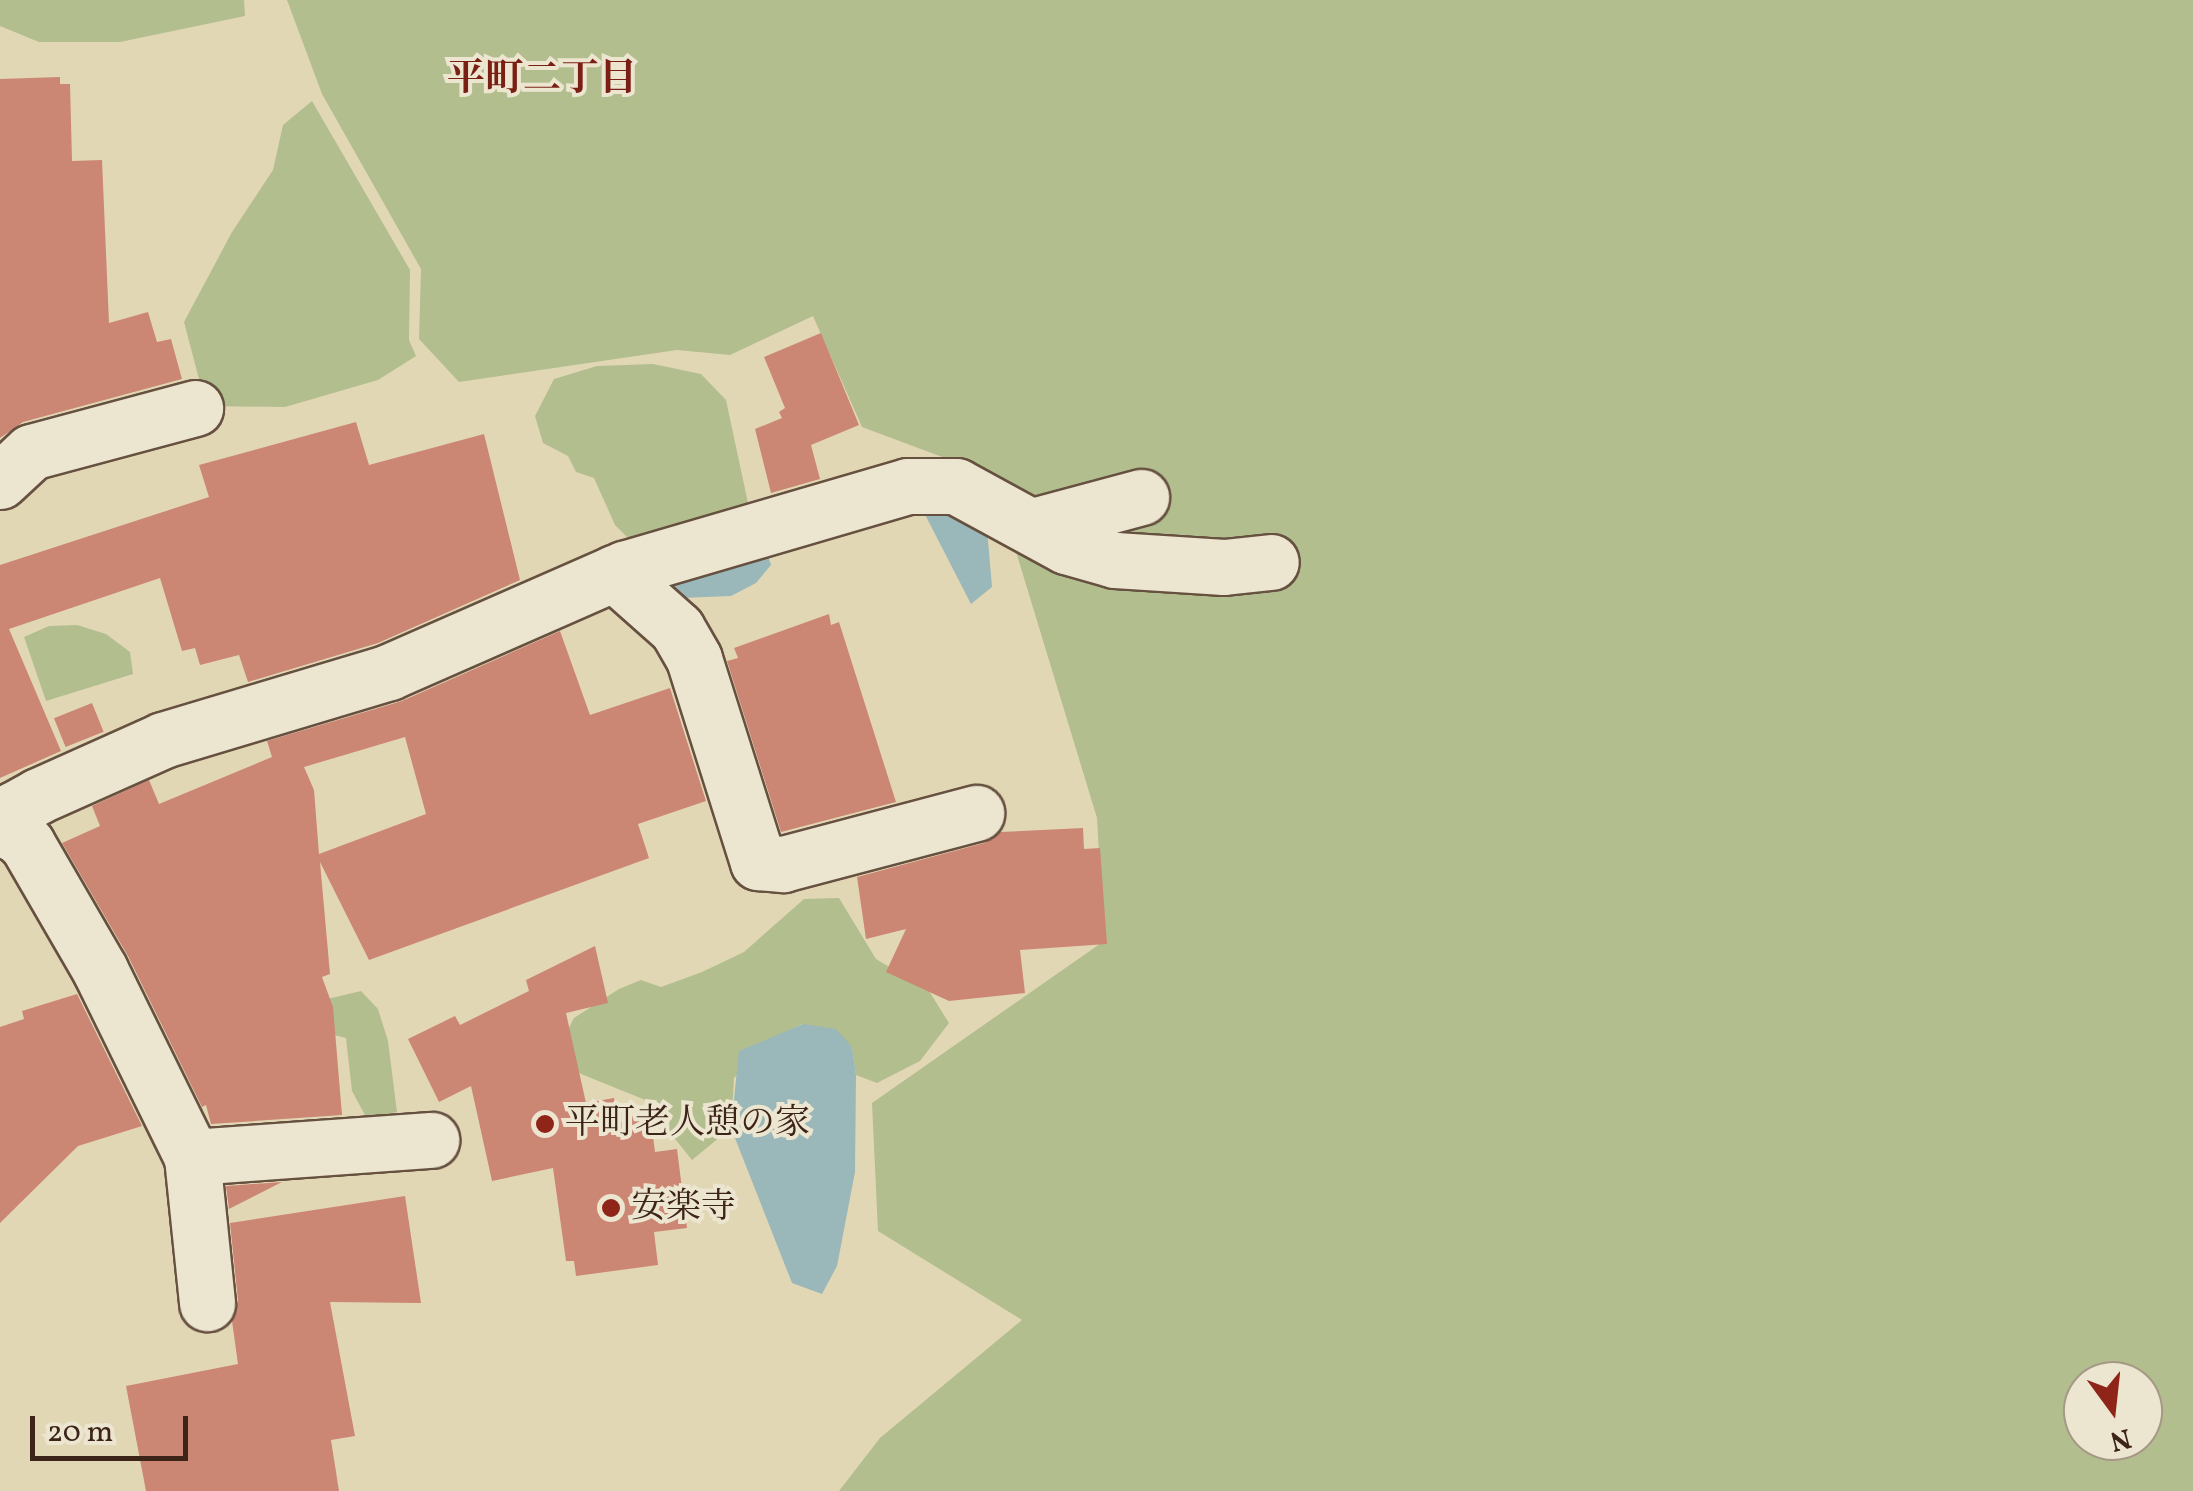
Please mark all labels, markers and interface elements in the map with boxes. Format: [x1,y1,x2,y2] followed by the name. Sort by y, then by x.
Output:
[447,58,637,104] district label: 平町二丁目
[565,1103,810,1145] place label: 平町老人憩の家
[534,1113,556,1135] marker: 平町老人憩の家
[631,1187,736,1229] place label: 安楽寺
[600,1197,622,1219] marker: 安楽寺
[2063,1361,2163,1461] north arrow
[35,1396,192,1458] scale bar
[47,1412,113,1454] text: 20 m
[2106,1417,2135,1460] text: N

